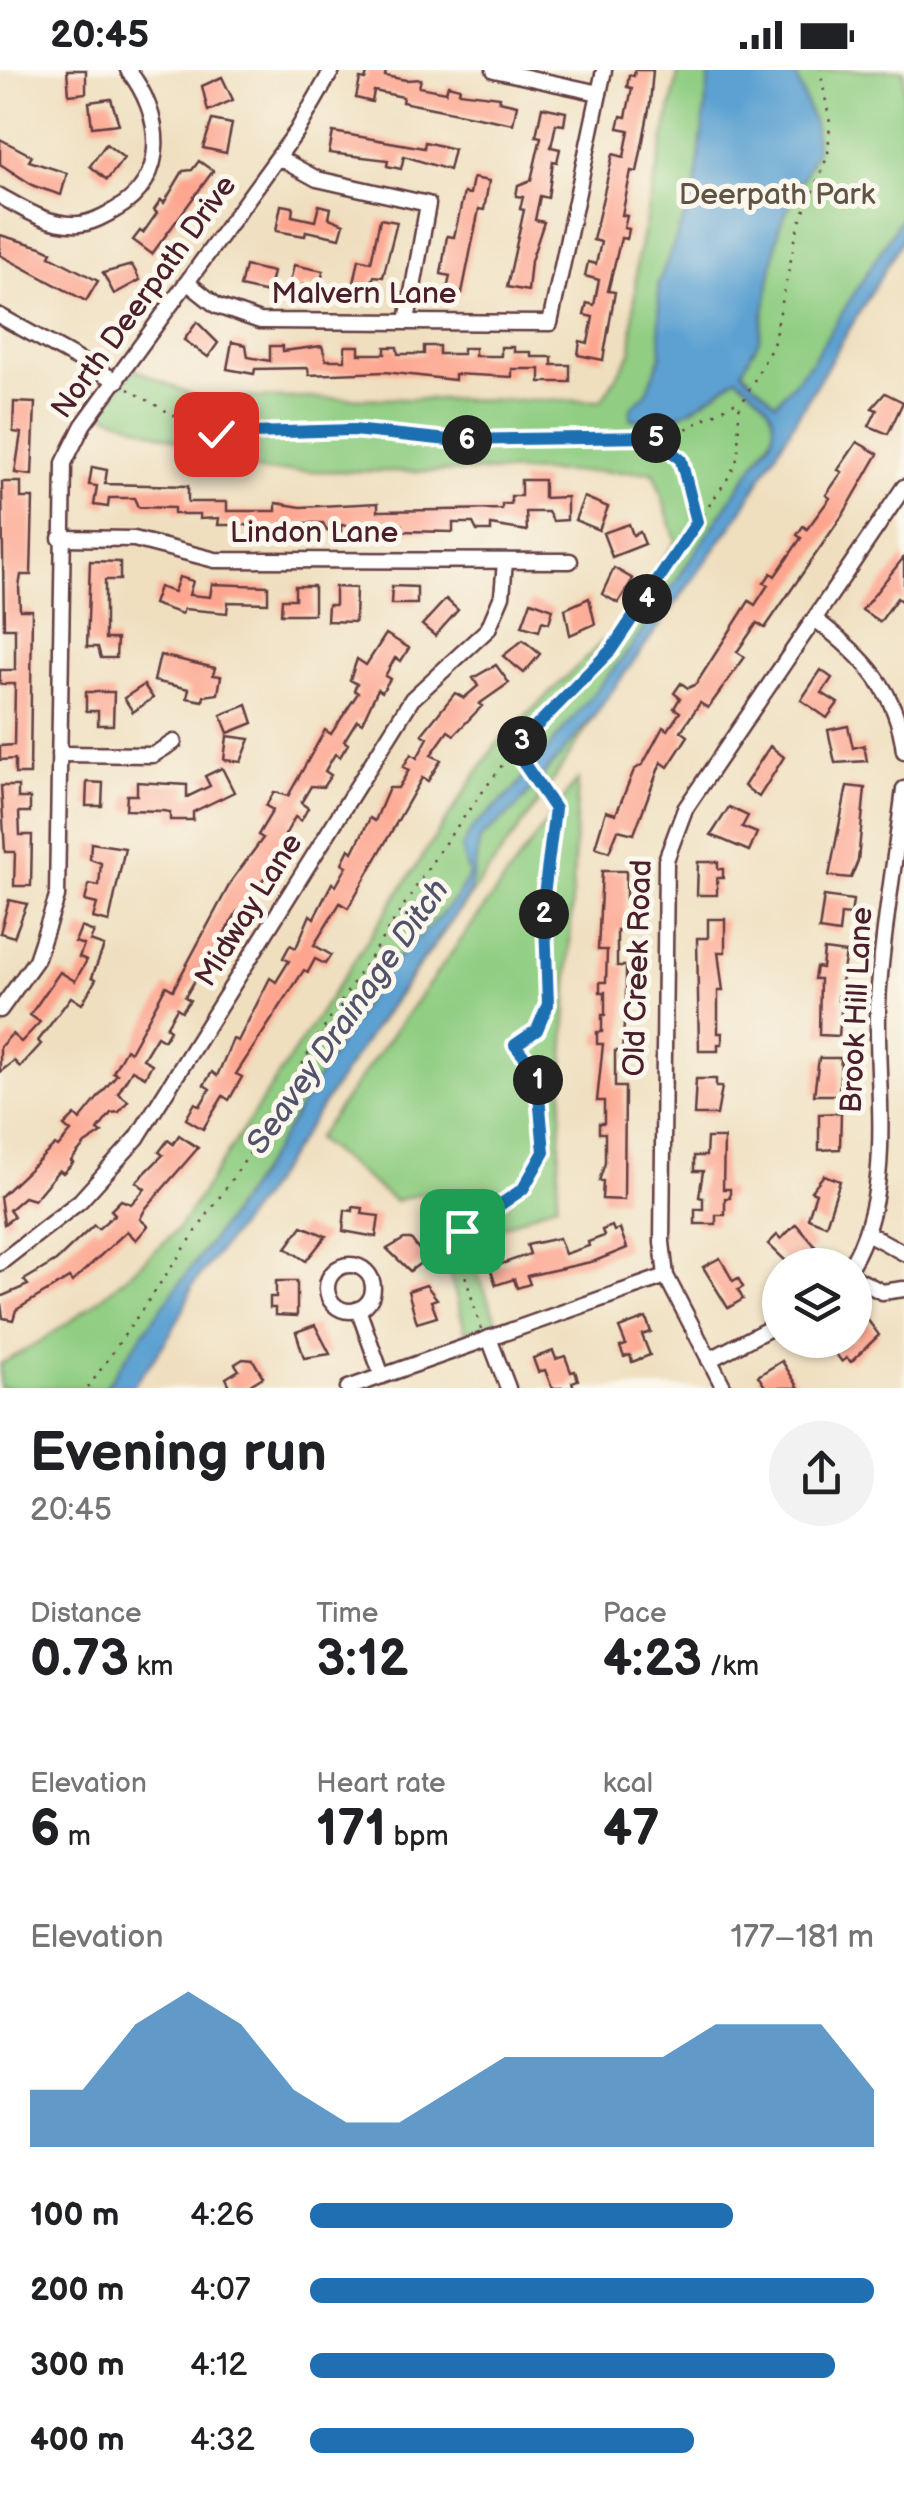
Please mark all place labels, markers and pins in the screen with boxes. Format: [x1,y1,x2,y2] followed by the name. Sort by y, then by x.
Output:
[174,392,259,477] pin
[631,413,681,463] pin: 5
[442,415,492,465] pin: 6
[622,574,672,624] pin: 4
[497,716,547,766] pin: 3
[519,889,569,939] pin: 2
[513,1055,563,1105] pin: 1
[420,1189,505,1274] pin

